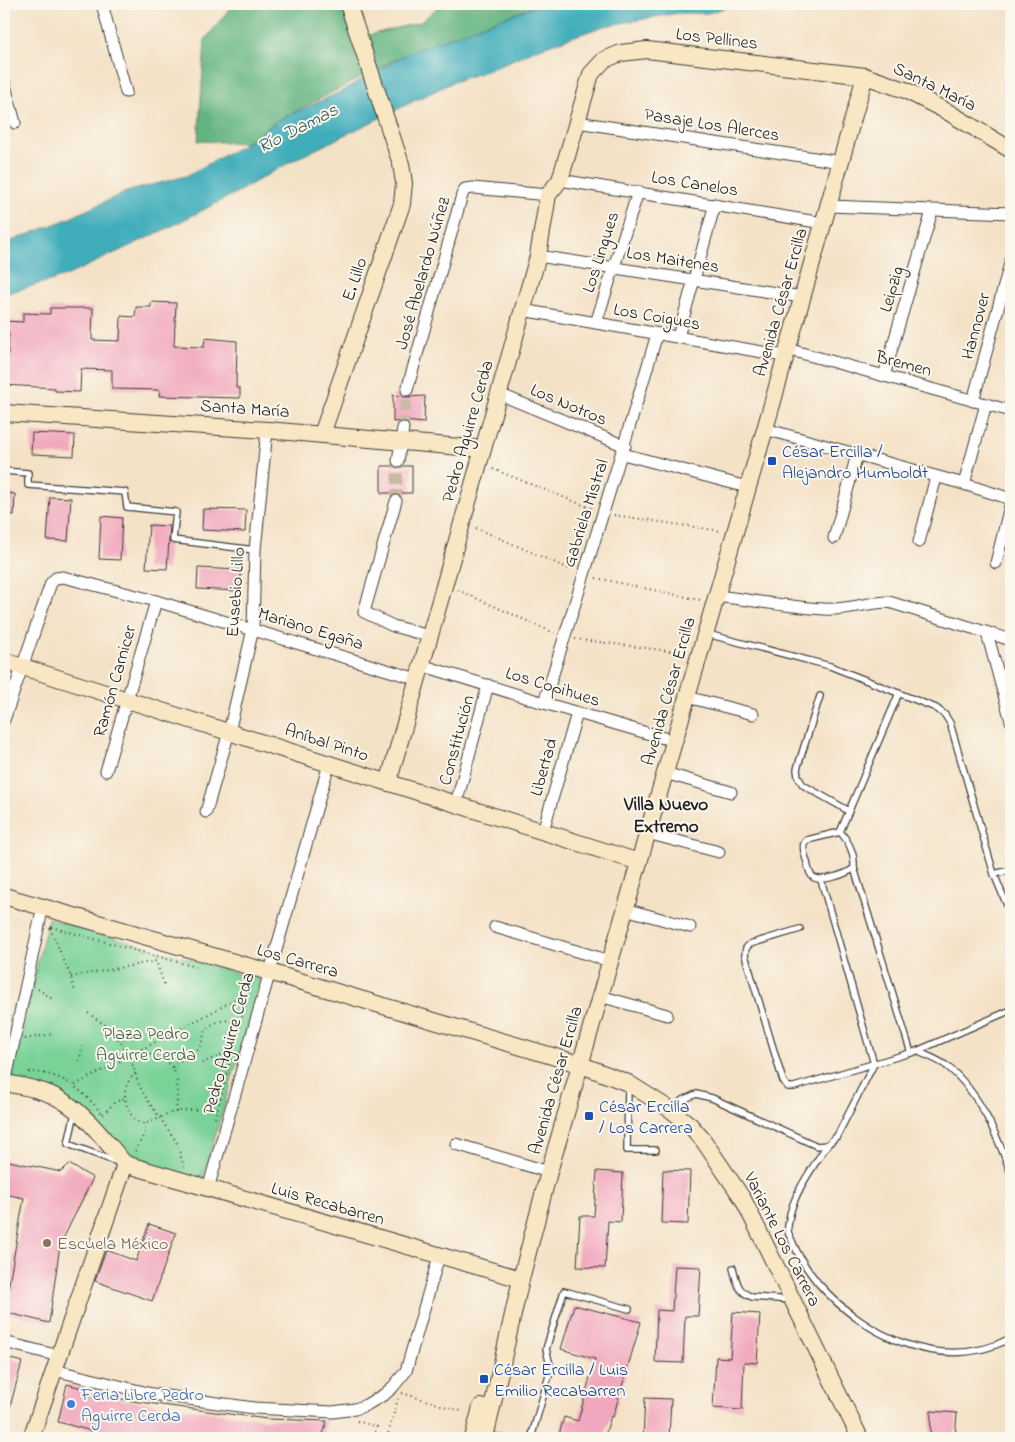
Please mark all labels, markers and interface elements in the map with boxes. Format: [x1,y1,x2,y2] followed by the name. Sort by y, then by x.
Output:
[674,22,759,58] street label: Los Pellines
[888,56,980,119] street label: Santa María
[253,97,344,161] water label: Río Damas
[642,102,781,150] street label: Pasaje Los Alerces
[649,165,740,205] street label: Los Canelos
[390,194,458,353] street label: José Abelardo Núñez
[577,209,628,297] street label: Los Lingues
[748,225,816,380] street label: Avenida César Ercilla
[624,241,721,281] street label: Los Maitenes
[336,254,375,305] street label: E. Lillo
[874,264,913,316] street label: Leipzig
[956,290,998,363] street label: Hannover
[611,298,702,339] street label: Los Coigues
[872,345,934,385] street label: Bremen
[436,357,503,506] street label: Pedro Aguirre Cerda
[526,378,611,434] street label: Los Notros
[199,394,290,426] street label: Santa María
[782,440,928,487] place label: César Ercilla / Alejandro Humboldt
[766,455,778,467] marker: César Ercilla / Alejandro Humboldt
[557,456,617,571] street label: Gabriela Mistral
[221,546,253,638] street label: Eusebio Lillo
[254,602,366,659] street label: Mariano Egaña
[636,614,704,769] street label: Avenida César Ercilla
[88,622,144,741] street label: Ramón Carnicer
[502,661,603,715] street label: Los Copihues
[433,692,482,788] street label: Constitución
[281,718,372,770] street label: Aníbal Pinto
[524,736,566,799] street label: Libertad
[623,792,708,841] district label: Villa Nuevo Extremo
[254,938,341,986] street label: Los Carrera
[197,969,264,1118] street label: Pedro Aguirre Cerda
[523,1003,591,1158] street label: Avenida César Ercilla
[96,1022,196,1070] park label: Plaza Pedro Aguirre Cerda
[599,1095,693,1142] place label: César Ercilla / Los Carrera
[583,1110,595,1122] marker: César Ercilla / Los Carrera
[736,1167,826,1312] street label: Variante Los Carrera
[268,1176,387,1234] street label: Luis Recabarren
[57,1232,168,1258] place label: Escuela México
[41,1237,53,1249] marker: Escuela México
[494,1358,628,1405] place label: César Ercilla / Luis Emilio Recabarren
[478,1373,490,1385] marker: César Ercilla / Luis Emilio Recabarren
[80,1383,204,1431] place label: Feria Libre Pedro Aguirre Cerda
[65,1398,77,1410] marker: Feria Libre Pedro Aguirre Cerda

